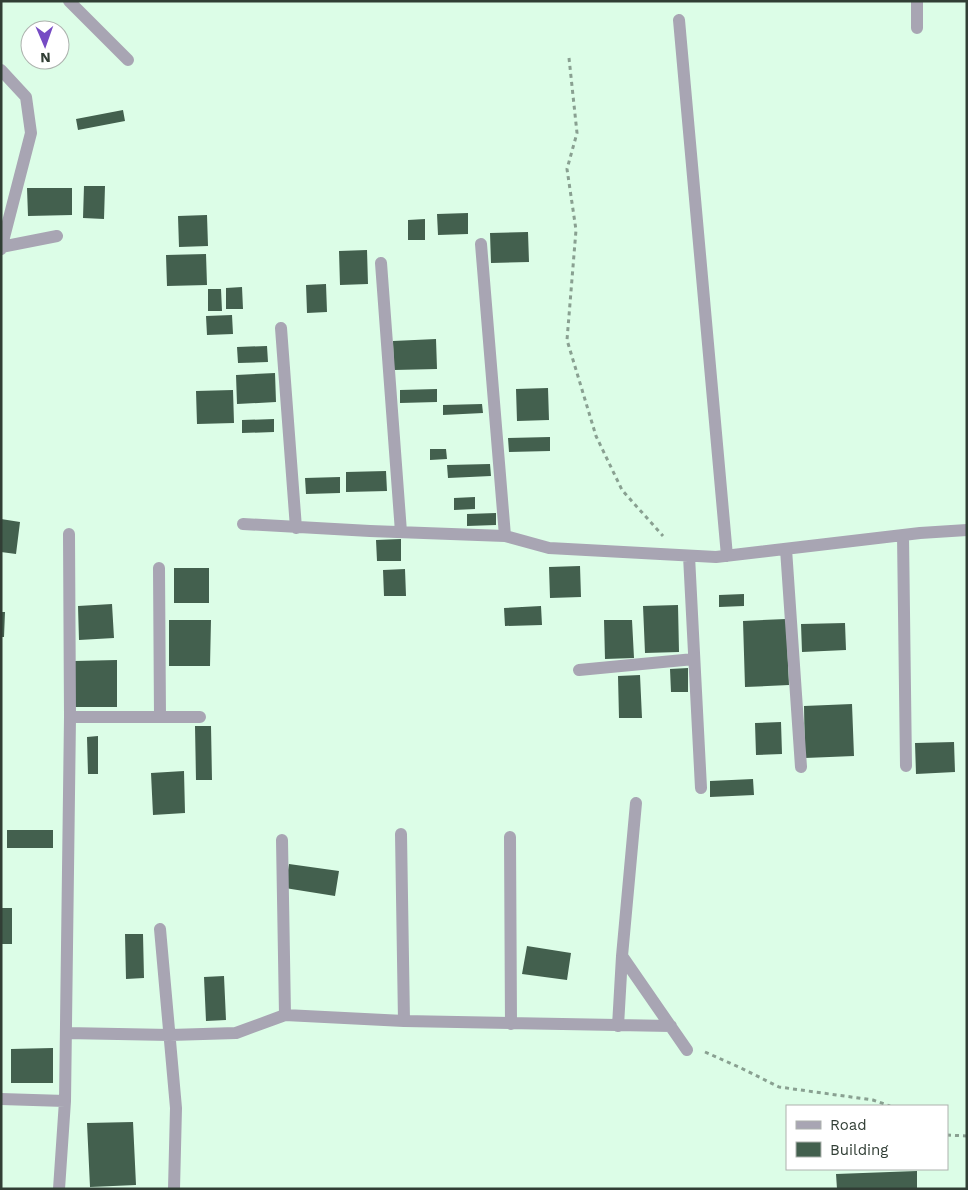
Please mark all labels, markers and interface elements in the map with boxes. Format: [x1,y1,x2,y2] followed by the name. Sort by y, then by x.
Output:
[20,20,70,70] north arrow
[40,50,51,66] text: N
[786,1105,948,1170] legend
[830,1116,867,1134] text: Road
[830,1141,888,1159] text: Building

